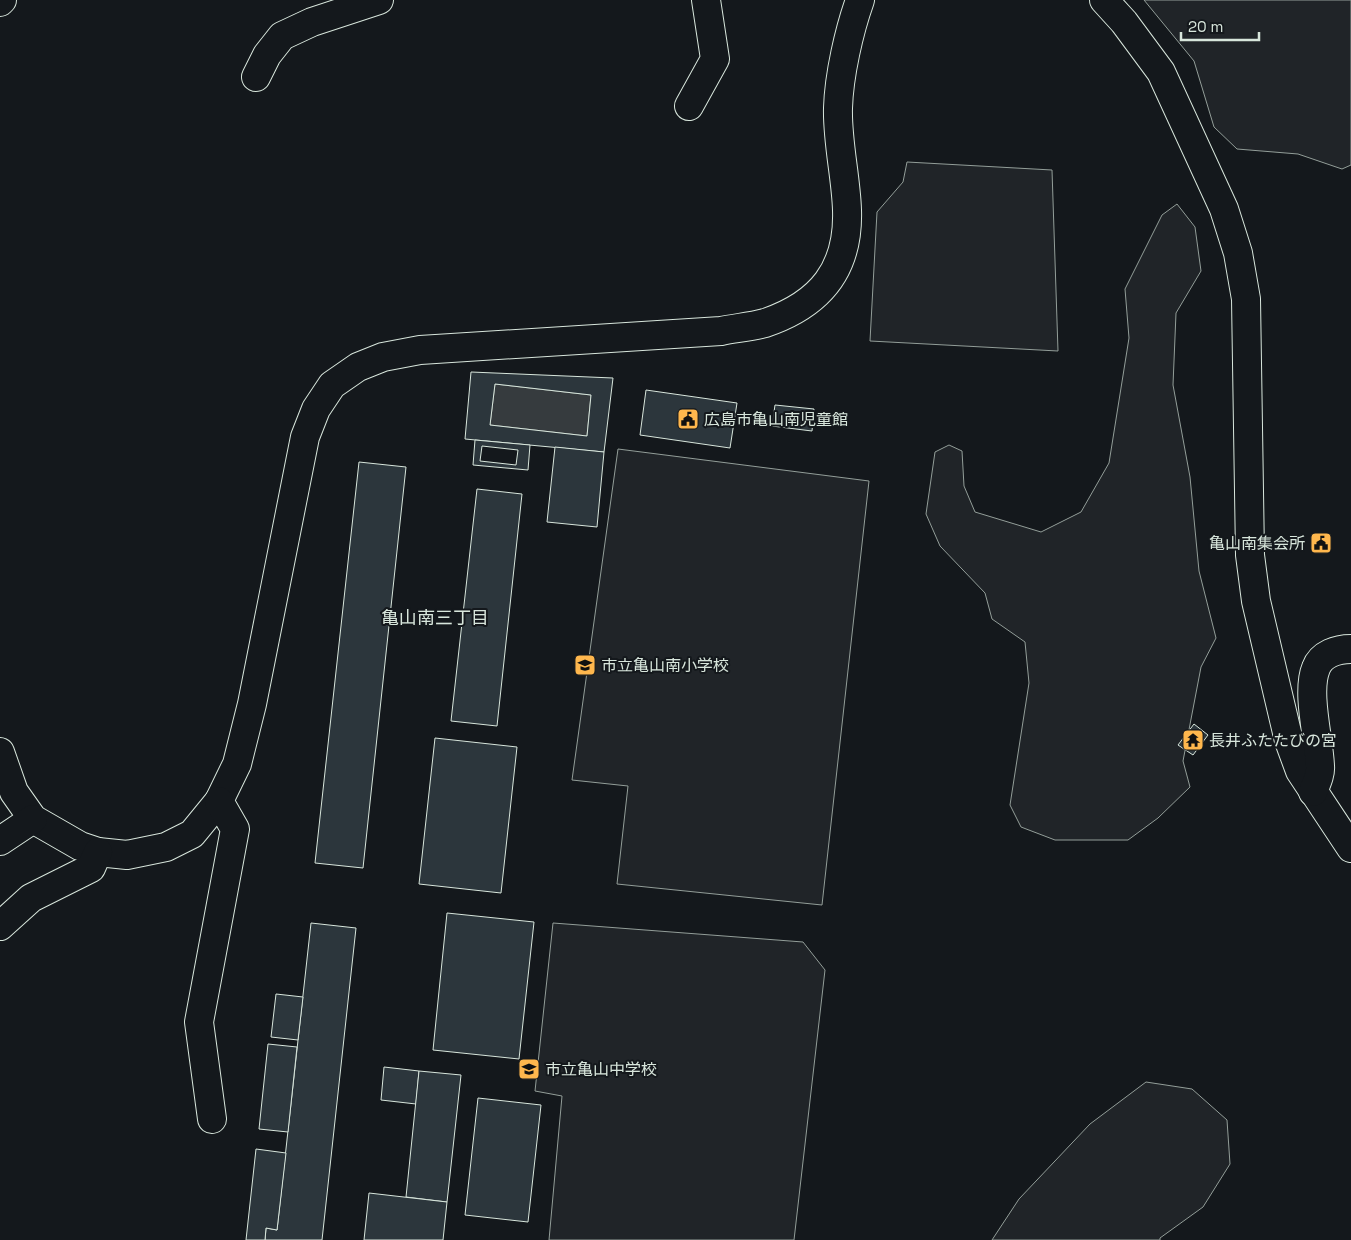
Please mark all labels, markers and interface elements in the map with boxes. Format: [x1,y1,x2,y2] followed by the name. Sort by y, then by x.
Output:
[1181,10,1258,42] scale bar
[1188,17,1223,36] text: 20 m
[676,407,700,431] public building icon: 広島市亀山南児童館
[704,409,848,430] place label: 広島市亀山南児童館
[1309,531,1333,555] public building icon: 亀山南集会所
[1209,533,1305,554] place label: 亀山南集会所
[381,606,489,629] district label: 亀山南三丁目
[573,653,597,677] school or university icon: 市立亀山南小学校
[601,655,729,676] place label: 市立亀山南小学校
[1181,728,1205,752] temple icon: 長井ふたたびの宮
[1209,730,1337,751] place label: 長井ふたたびの宮
[517,1057,541,1081] school or university icon: 市立亀山中学校
[545,1059,657,1080] place label: 市立亀山中学校

